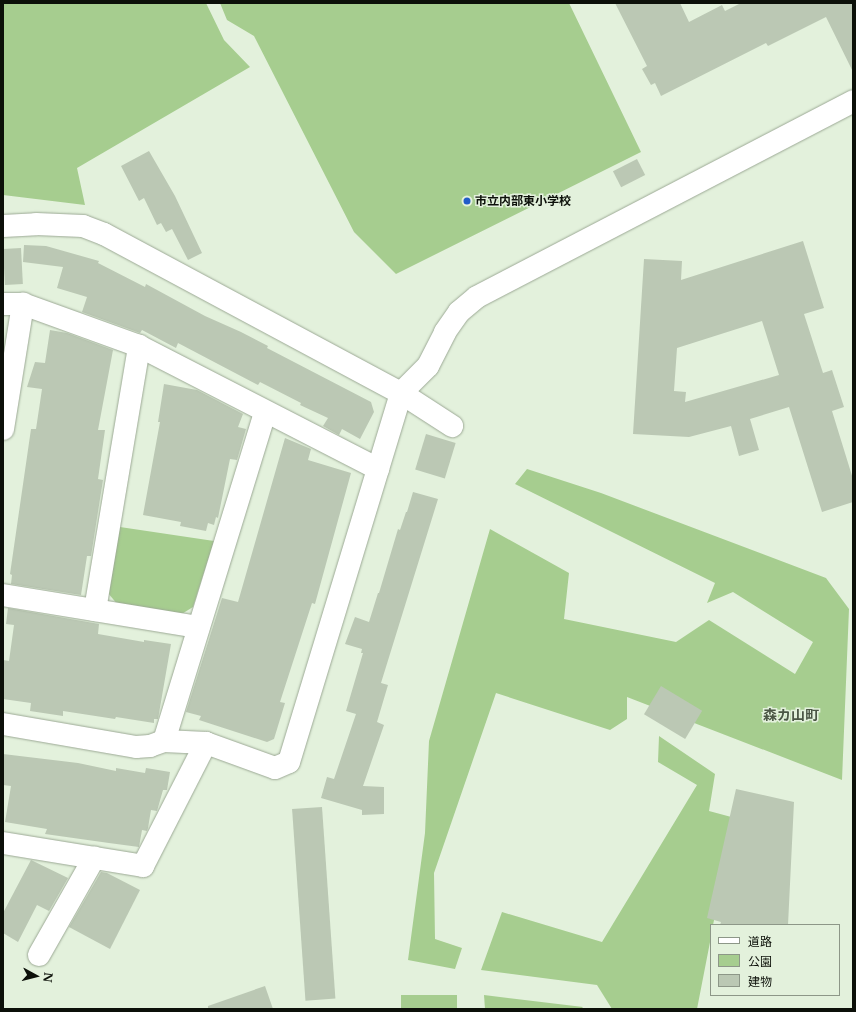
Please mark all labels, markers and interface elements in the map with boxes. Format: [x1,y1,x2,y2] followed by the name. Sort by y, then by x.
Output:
[475,194,571,208] place label: 市立内部東小学校
[462,196,472,206] marker: 市立内部東小学校
[763,707,819,723] district label: 森カ山町
[710,924,840,996] legend
[748,934,772,949] text: 道路
[748,954,772,969] text: 公園
[16,956,56,996] north arrow
[40,971,55,983] text: N
[748,974,772,989] text: 建物

